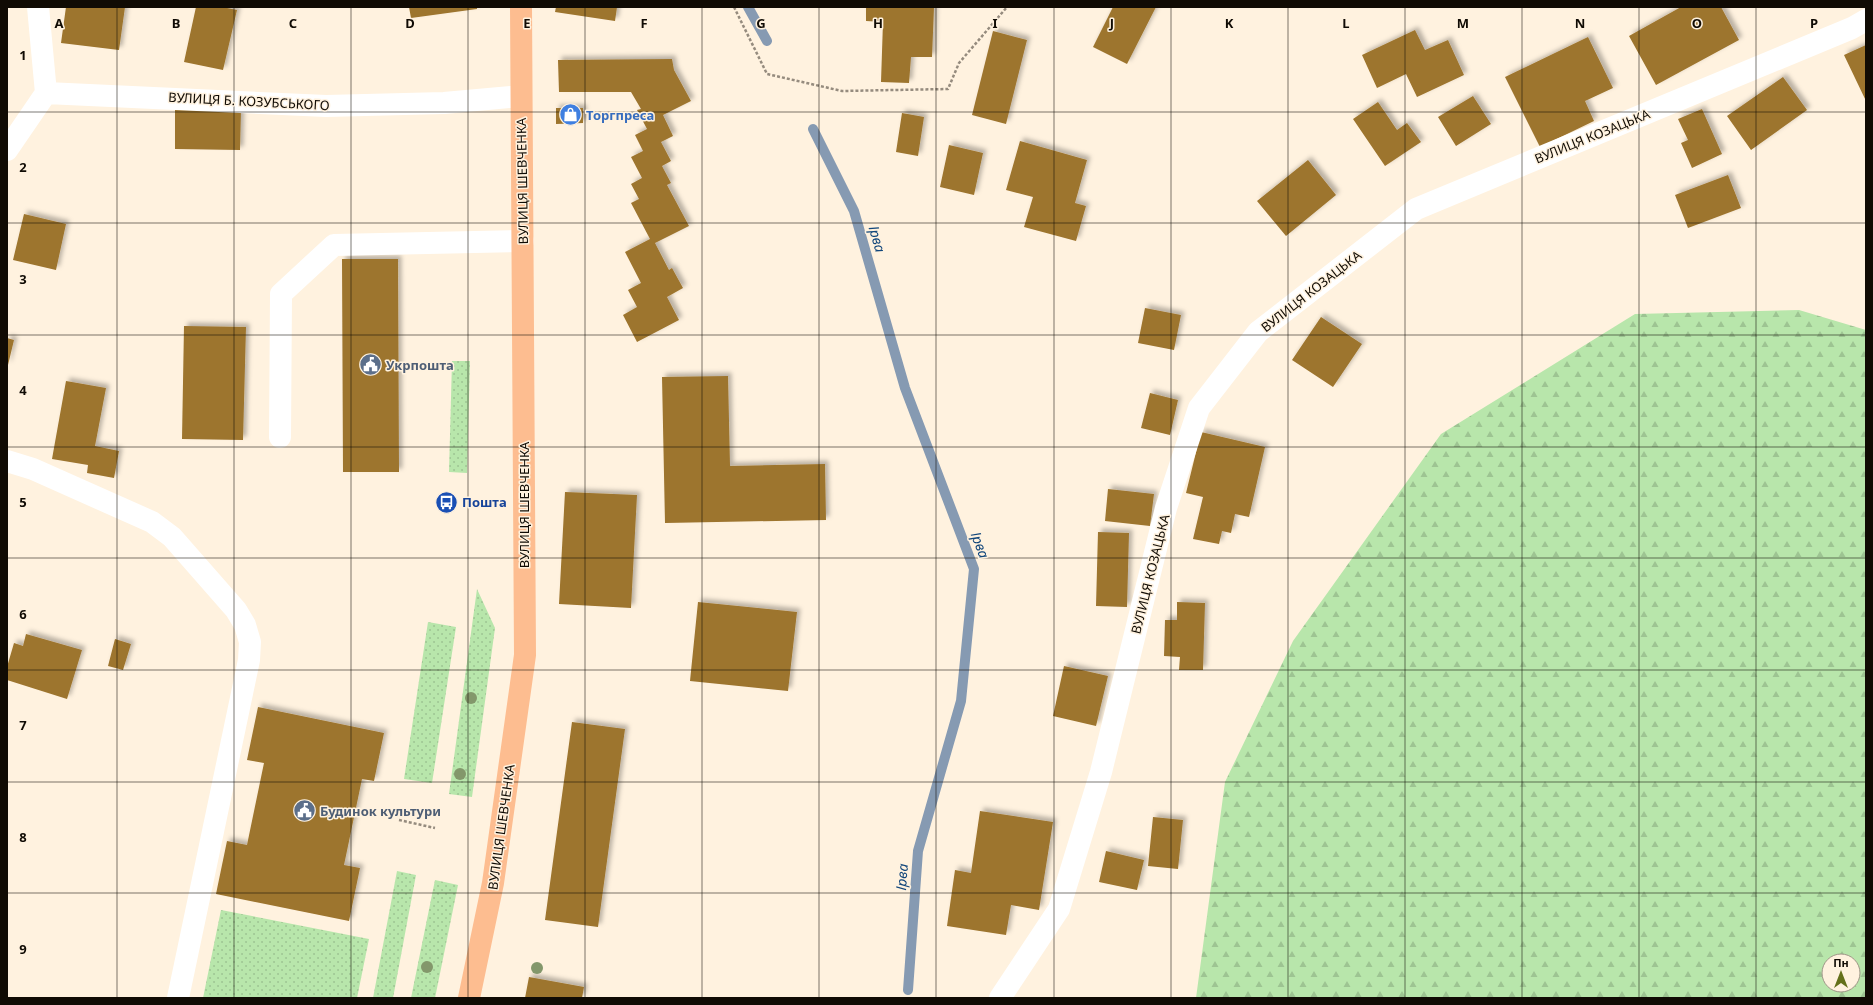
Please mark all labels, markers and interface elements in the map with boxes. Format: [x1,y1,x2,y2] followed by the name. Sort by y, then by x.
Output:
[55,14,64,32] text: A
[172,14,180,32] text: B
[289,14,297,32] text: C
[405,14,415,32] text: D
[523,14,531,32] text: E
[640,14,648,32] text: F
[756,14,766,32] text: G
[873,14,883,32] text: H
[992,14,998,32] text: I
[1109,14,1114,32] text: J
[1225,14,1234,32] text: K
[1342,14,1350,32] text: L
[1457,14,1469,32] text: M
[1575,14,1585,32] text: N
[1692,14,1702,32] text: O
[1810,14,1818,32] text: P
[19,46,27,64] text: 1
[168,88,330,114] street label: ВУЛИЦЯ Б. КОЗУБСЬКОГО
[557,102,583,128] shop icon: Торгпреса
[1532,104,1653,167] street label: ВУЛИЦЯ КОЗАЦЬКА
[586,106,654,124] place label: Торгпреса
[512,117,532,244] street label: ВУЛИЦЯ ШЕВЧЕНКА
[19,158,27,176] text: 2
[865,223,890,255] water label: Ірва
[1257,246,1365,336] street label: ВУЛИЦЯ КОЗАЦЬКА
[19,270,27,288] text: 3
[358,352,384,378] public building icon: Укрпошта
[386,356,454,374] place label: Укрпошта
[19,381,27,399] text: 4
[515,441,533,568] street label: ВУЛИЦЯ ШЕВЧЕНКА
[433,489,459,515] bus stop icon: Пошта
[19,493,27,511] text: 5
[462,493,507,511] place label: Пошта
[1126,512,1174,636] street label: ВУЛИЦЯ КОЗАЦЬКА
[967,529,994,561] water label: Ірва
[19,605,27,623] text: 6
[19,716,27,734] text: 7
[483,762,519,891] street label: ВУЛИЦЯ ШЕВЧЕНКА
[292,798,318,824] public building icon: Будинок культури
[320,802,441,820] place label: Будинок культури
[19,828,27,846] text: 8
[891,863,912,891] water label: Ірва
[19,940,27,958] text: 9
[1821,953,1861,993] north arrow
[1833,955,1849,970] text: Пн

